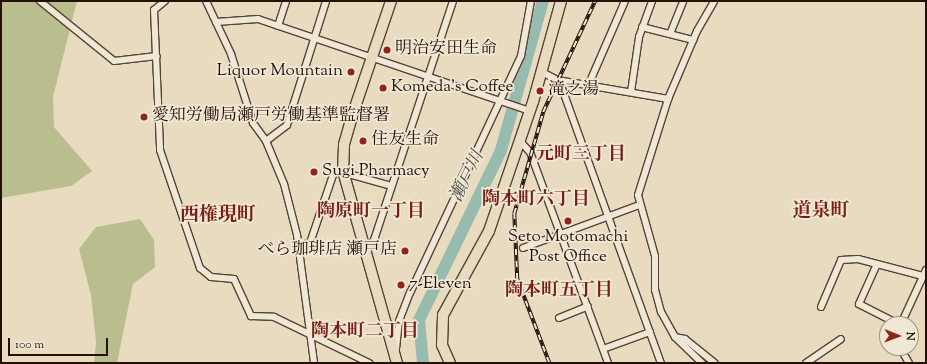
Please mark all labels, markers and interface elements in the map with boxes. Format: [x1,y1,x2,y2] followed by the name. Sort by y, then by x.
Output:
[395,40,497,60] place label: 明治安田生命
[382,45,392,55] marker: 明治安田生命
[217,62,343,82] place label: Liquor Mountain
[346,67,356,77] marker: Liquor Mountain
[391,78,514,98] place label: Komeda's Coffee
[548,81,599,101] place label: 滝之湯
[378,83,388,93] marker: Komeda's Coffee
[535,86,545,96] marker: 滝之湯
[152,107,390,127] place label: 愛知労働局瀬戸労働基準監督署
[139,112,149,122] marker: 愛知労働局瀬戸労働基準監督署
[371,131,439,151] place label: 住友生命
[358,136,368,146] marker: 住友生命
[536,144,626,166] district label: 元町三丁目
[446,148,490,206] water label: 瀬戸川
[322,162,430,182] place label: Sugi Pharmacy
[309,167,319,177] marker: Sugi Pharmacy
[482,189,590,211] district label: 陶本町六丁目
[317,201,425,223] district label: 陶原町一丁目
[793,201,849,223] district label: 道泉町
[180,205,256,227] district label: 西権現町
[563,216,573,226] marker: Seto Motomachi Post Office
[508,228,628,268] place label: Seto Motomachi Post Office
[257,241,397,261] place label: べら珈琲店 瀬戸店
[400,246,410,256] marker: べら珈琲店 瀬戸店
[409,275,472,295] place label: 7-Eleven
[396,280,406,290] marker: 7-Eleven
[505,280,613,302] district label: 陶本町五丁目
[879,316,919,356] north arrow
[311,321,419,343] district label: 陶本町二丁目
[10,330,110,356] scale bar
[902,332,918,341] text: N
[15,336,44,354] text: 100 m

